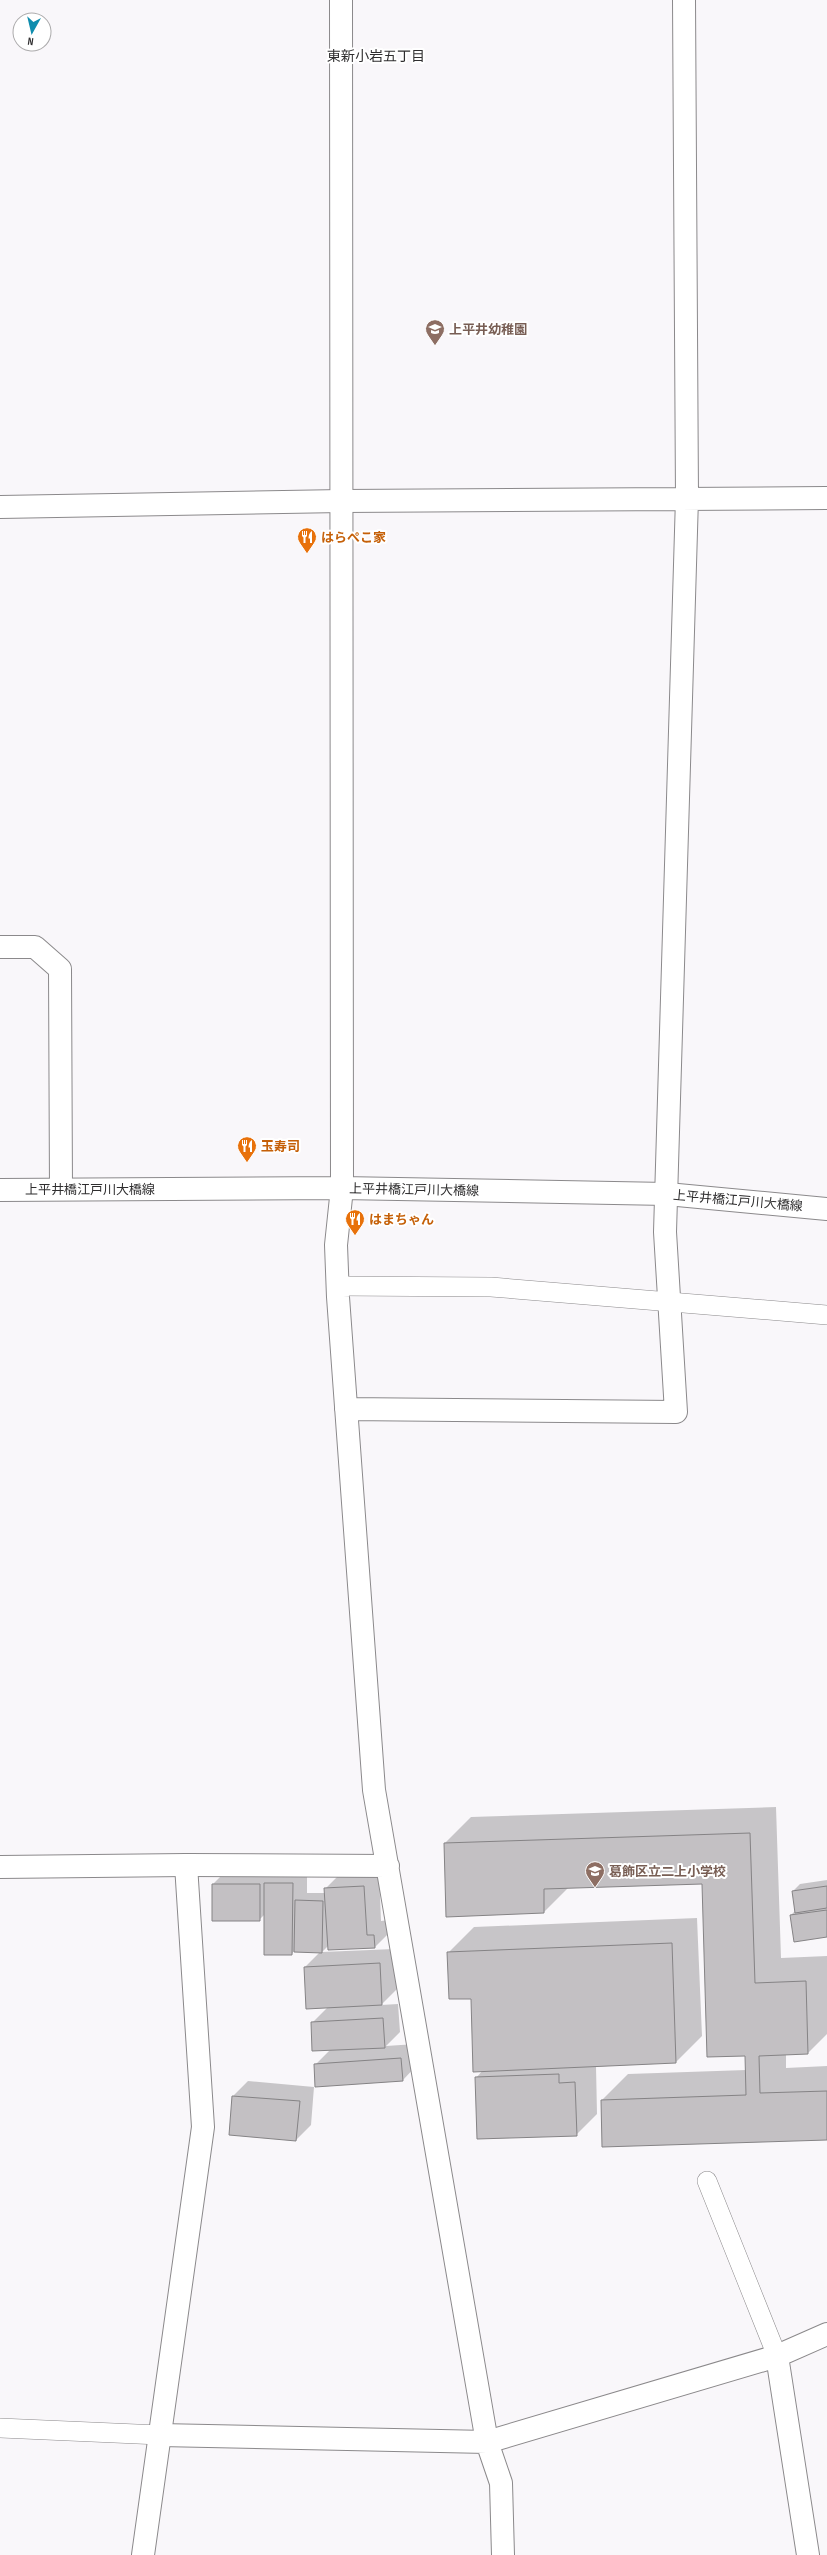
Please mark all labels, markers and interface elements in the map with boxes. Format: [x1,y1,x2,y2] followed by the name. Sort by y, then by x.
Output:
[12,12,52,52] north arrow
[27,35,34,48] text: N
[327,48,425,65] district label: 東新小岩五丁目
[424,318,446,346] school or university icon: 上平井幼稚園
[449,322,527,338] place label: 上平井幼稚園
[296,526,318,554] restaurant icon: はらぺこ家
[321,530,386,546] place label: はらぺこ家
[236,1135,258,1163] restaurant icon: 玉寿司
[261,1139,300,1155] place label: 玉寿司
[349,1181,479,1199] street label: 上平井橋江戸川大橋線
[25,1182,155,1198] street label: 上平井橋江戸川大橋線
[672,1187,803,1215] street label: 上平井橋江戸川大橋線
[344,1208,366,1236] restaurant icon: はまちゃん
[369,1212,434,1228] place label: はまちゃん
[584,1860,606,1888] school or university icon: 葛飾区立二上小学校
[609,1864,726,1880] place label: 葛飾区立二上小学校

